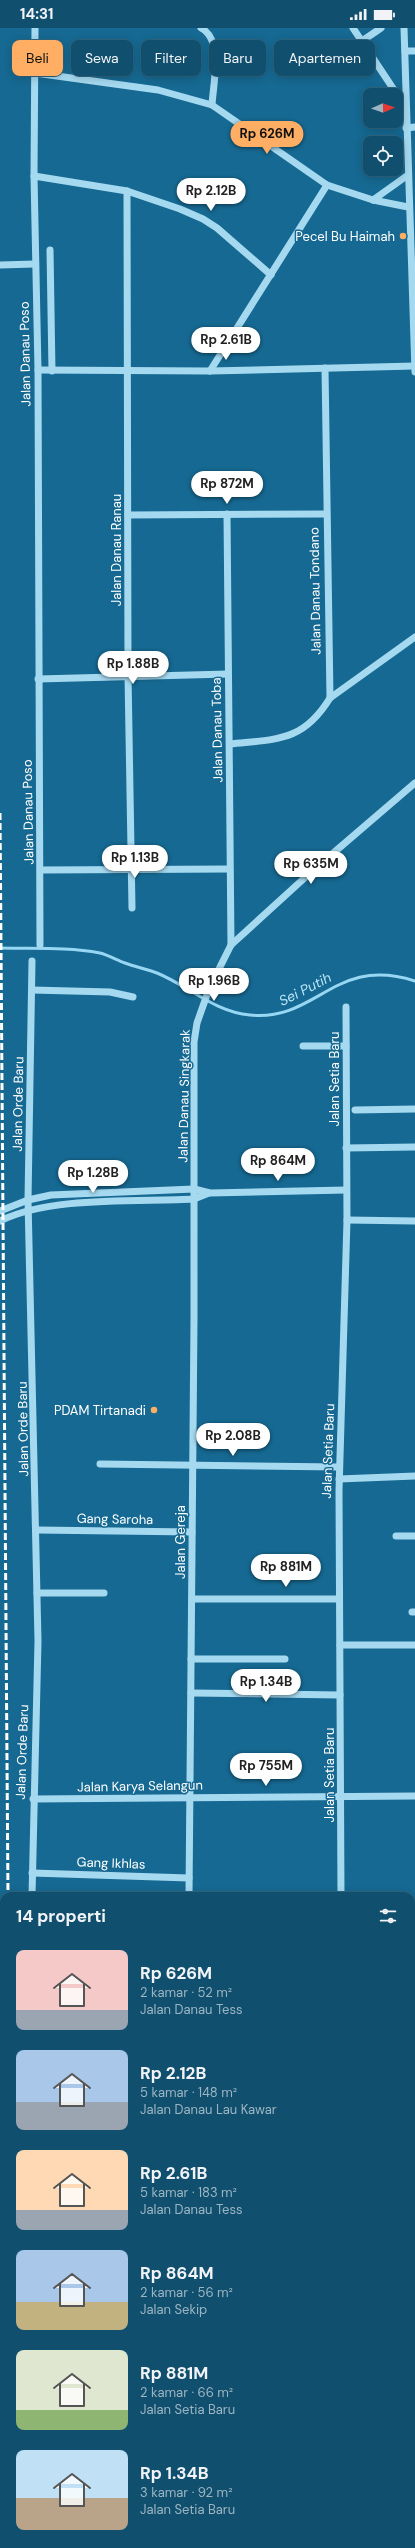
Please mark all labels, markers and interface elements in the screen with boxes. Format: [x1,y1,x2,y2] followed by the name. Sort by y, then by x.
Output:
[20,4,53,24] text: 14:31
[12,40,63,76] chip: Beli
[71,40,133,76] chip: Sewa
[141,40,201,76] chip: Filter
[209,40,266,76] chip: Baru
[274,40,375,76] chip: Apartemen
[363,88,403,128] north arrow
[363,88,403,176] map controls
[230,121,304,155] pin: Rp 626M
[239,125,295,142] text: Rp 626M
[363,136,403,176] button: locate
[170,178,252,212] pin: Rp 2.12B
[186,182,236,199] text: Rp 2.12B
[295,228,395,245] place label: Pecel Bu Haimah
[398,231,408,241] marker: Pecel Bu Haimah
[16,301,34,407] street label: Jalan Danau Poso
[185,327,267,361] pin: Rp 2.61B
[200,331,252,348] text: Rp 2.61B
[190,471,264,505] pin: Rp 872M
[200,475,254,492] text: Rp 872M
[108,494,125,606] street label: Jalan Danau Ranau
[305,527,325,655] street label: Jalan Danau Tondano
[92,651,174,685] pin: Rp 1.88B
[107,655,159,672] text: Rp 1.88B
[208,677,226,783] street label: Jalan Danau Toba
[19,759,37,865] street label: Jalan Danau Poso
[94,845,176,879] pin: Rp 1.13B
[111,849,159,866] text: Rp 1.13B
[274,851,348,885] pin: Rp 635M
[283,855,339,872] text: Rp 635M
[173,968,255,1002] pin: Rp 1.96B
[276,968,334,1010] water label: Sei Putih
[188,972,240,989] text: Rp 1.96B
[174,1029,194,1163] street label: Jalan Danau Singkarak
[326,1031,343,1127] street label: Jalan Setia Baru
[9,1056,27,1152] street label: Jalan Orde Baru
[241,1148,315,1182] pin: Rp 864M
[250,1152,306,1169] text: Rp 864M
[52,1160,134,1194] pin: Rp 1.28B
[67,1164,119,1181] text: Rp 1.28B
[14,1381,32,1477] street label: Jalan Orde Baru
[54,1402,146,1419] place label: PDAM Tirtanadi
[318,1403,338,1499] street label: Jalan Setia Baru
[149,1405,159,1415] marker: PDAM Tirtanadi
[192,1423,274,1457] pin: Rp 2.08B
[205,1427,261,1444] text: Rp 2.08B
[172,1505,189,1579] street label: Jalan Gereja
[77,1510,153,1528] street label: Gang Saroha
[249,1554,323,1588] pin: Rp 881M
[260,1558,312,1575] text: Rp 881M
[225,1669,307,1703] pin: Rp 1.34B
[240,1673,292,1690] text: Rp 1.34B
[12,1704,32,1800] street label: Jalan Orde Baru
[321,1727,338,1823] street label: Jalan Setia Baru
[229,1753,303,1787] pin: Rp 755M
[239,1757,293,1774] text: Rp 755M
[77,1776,203,1796] street label: Jalan Karya Selangun
[76,1853,146,1873] street label: Gang Ikhlas
[16,1905,106,1927] text: 14 properti
[377,1905,399,1927] icon: filters
[140,1962,212,1984] text: Rp 626M
[48,1966,96,2014] icon: home
[140,1984,232,2001] text: 2 kamar · 52 m²
[140,2001,243,2018] text: Jalan Danau Tess
[140,2062,206,2084] text: Rp 2.12B
[48,2066,96,2114] icon: home
[140,2084,237,2101] text: 5 kamar · 148 m²
[140,2101,277,2118] text: Jalan Danau Lau Kawar
[140,2162,207,2184] text: Rp 2.61B
[48,2166,96,2214] icon: home
[140,2184,237,2201] text: 5 kamar · 183 m²
[140,2201,243,2218] text: Jalan Danau Tess
[140,2262,214,2284] text: Rp 864M
[48,2266,96,2314] icon: home
[140,2284,233,2301] text: 2 kamar · 56 m²
[140,2301,207,2318] text: Jalan Sekip
[140,2362,208,2384] text: Rp 881M
[48,2366,96,2414] icon: home
[140,2384,233,2401] text: 2 kamar · 66 m²
[140,2401,235,2418] text: Jalan Setia Baru
[140,2462,208,2484] text: Rp 1.34B
[48,2466,96,2514] icon: home
[140,2484,232,2501] text: 3 kamar · 92 m²
[140,2501,235,2518] text: Jalan Setia Baru

